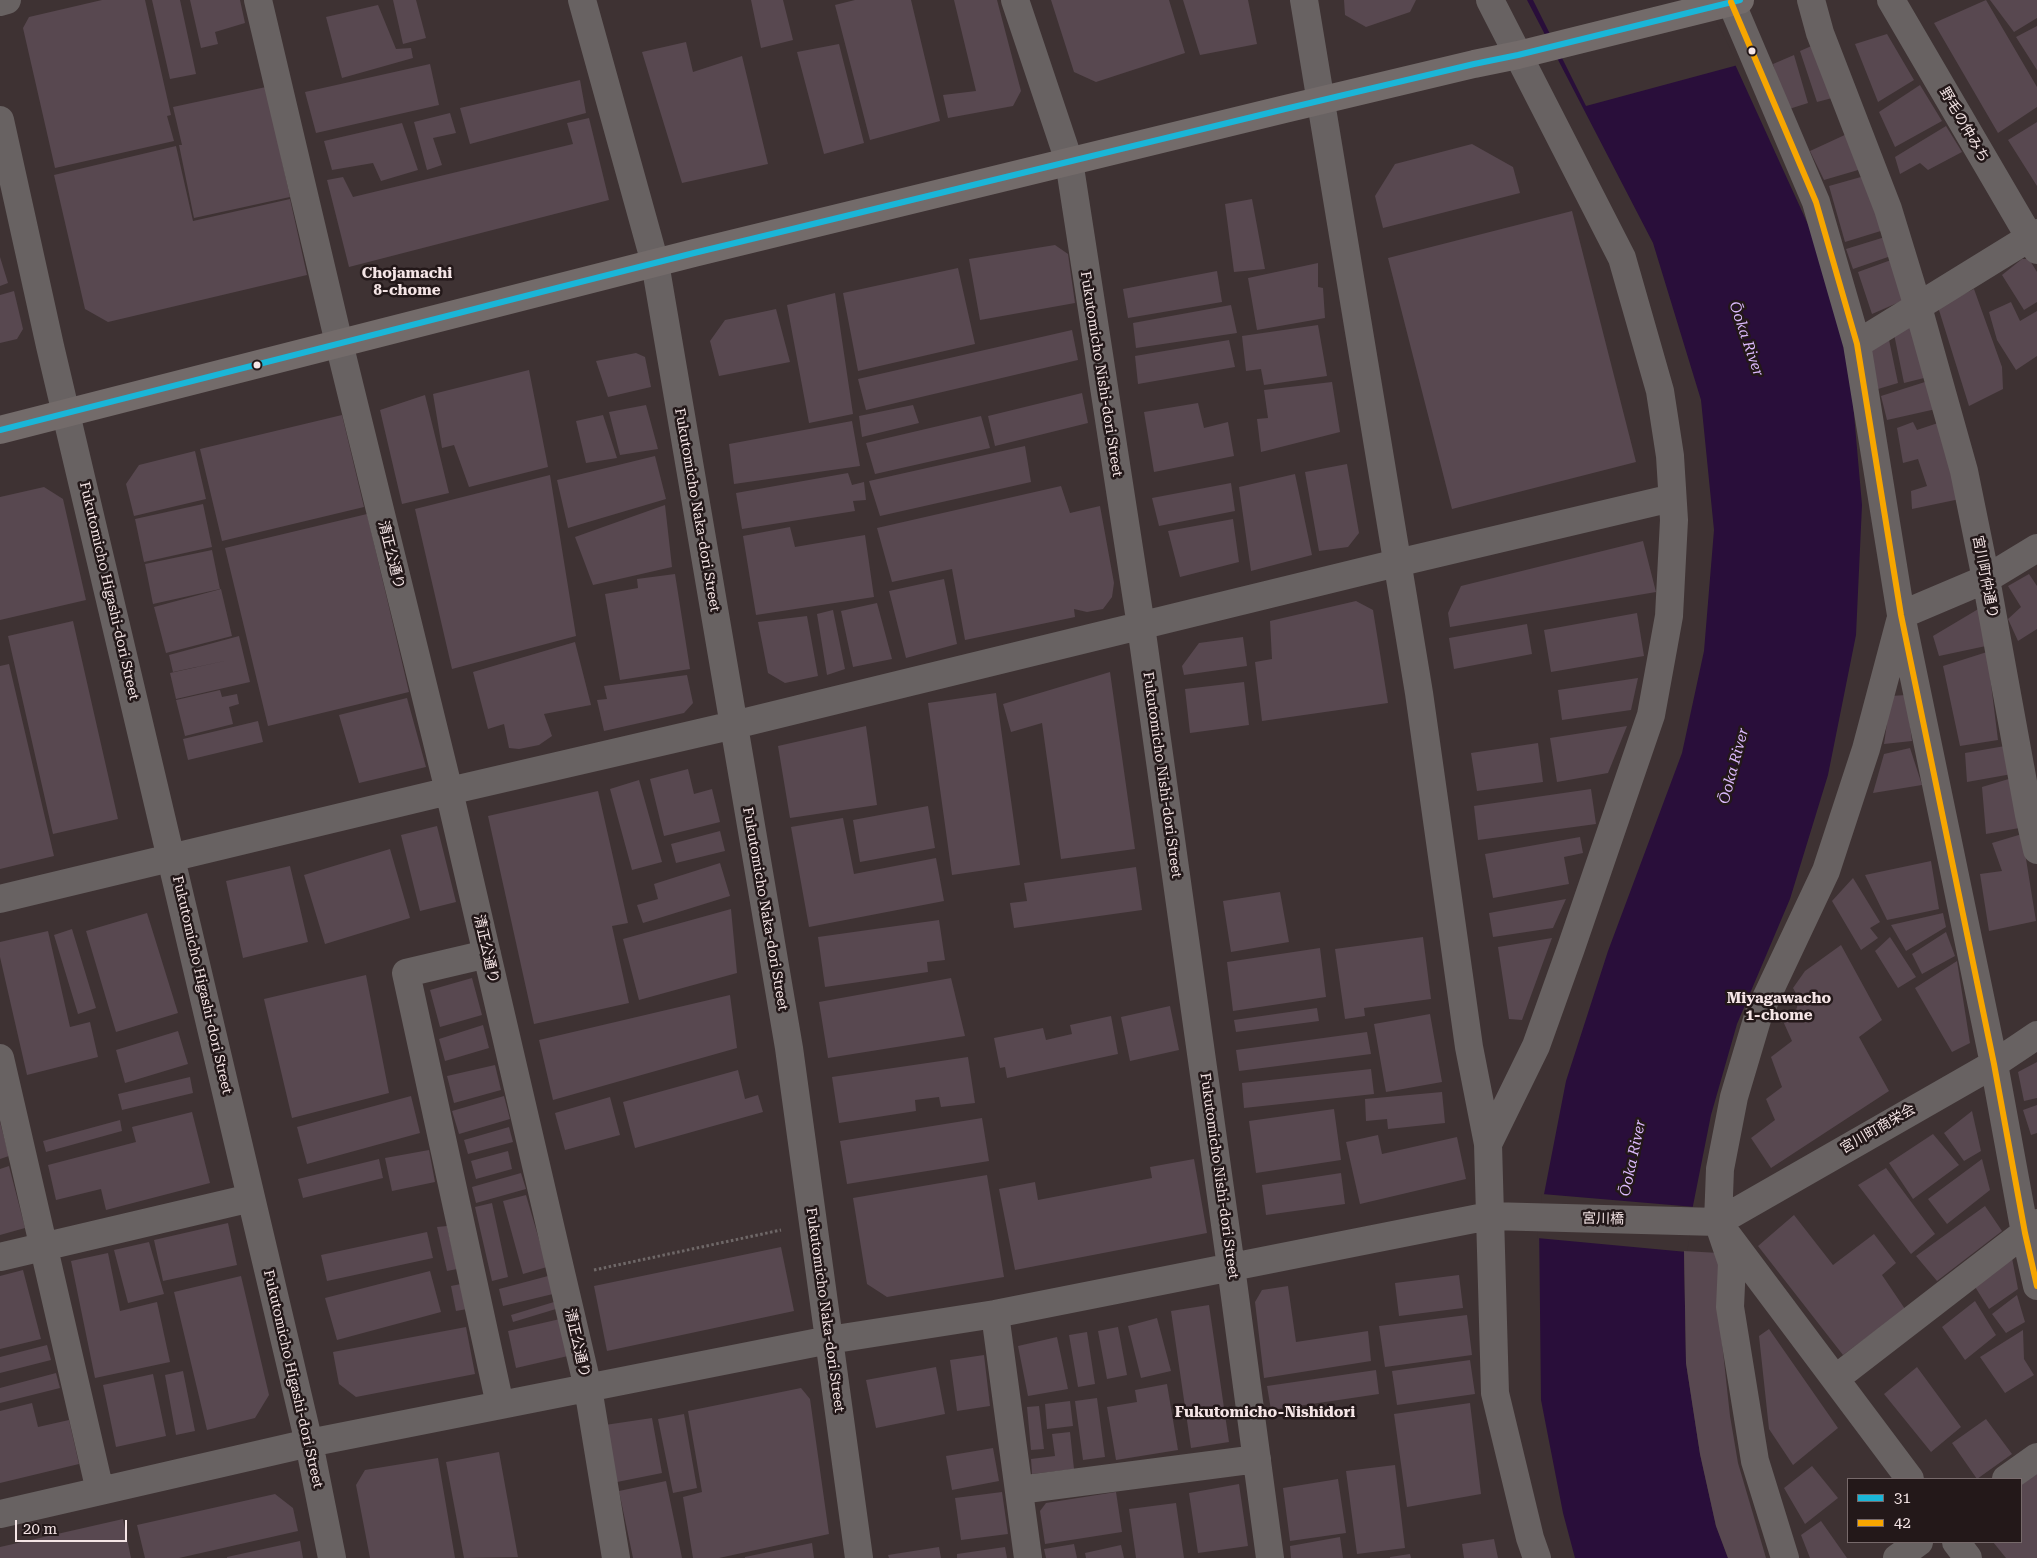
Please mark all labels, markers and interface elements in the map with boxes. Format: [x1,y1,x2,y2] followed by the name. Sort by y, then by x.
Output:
[1747,46,1757,56] unlabelled marker
[1936,84,1992,166] street label: 野毛の仲みち
[362,265,452,300] district label: Chojamachi 8-chome
[1076,270,1126,478] street label: Fukutomicho Nishi-dori Street
[1725,299,1767,379] water label: Ōoka River
[252,360,262,370] unlabelled marker
[671,407,723,613] street label: Fukutomicho Naka-dori Street
[76,480,142,702] street label: Fukutomicho Higashi-dori Street
[374,519,408,591] street label: 清正公通り
[1969,534,2001,620] street label: 宮川町仲通り
[1139,671,1185,879] street label: Fukutomicho Nishi-dori Street
[1715,726,1753,806] water label: Ōoka River
[739,806,791,1012] street label: Fukutomicho Naka-dori Street
[169,874,235,1096] street label: Fukutomicho Higashi-dori Street
[470,913,502,985] street label: 清正公通り
[1727,990,1831,1025] district label: Miyagawacho 1-chome
[1196,1072,1242,1280] street label: Fukutomicho Nishi-dori Street
[1837,1101,1919,1157] street label: 宮川町商栄会
[1616,1118,1650,1198] water label: Ōoka River
[802,1206,848,1414] street label: Fukutomicho Naka-dori Street
[1582,1210,1624,1228] street label: 宮川橋
[260,1268,326,1490] street label: Fukutomicho Higashi-dori Street
[561,1307,593,1379] street label: 清正公通り
[1175,1404,1355,1422] district label: Fukutomicho-Nishidori
[1847,1478,2022,1543] legend
[1894,1489,1911,1507] text: 31
[18,1510,130,1542] scale bar
[1894,1514,1911,1532] text: 42
[23,1520,57,1538] text: 20 m

